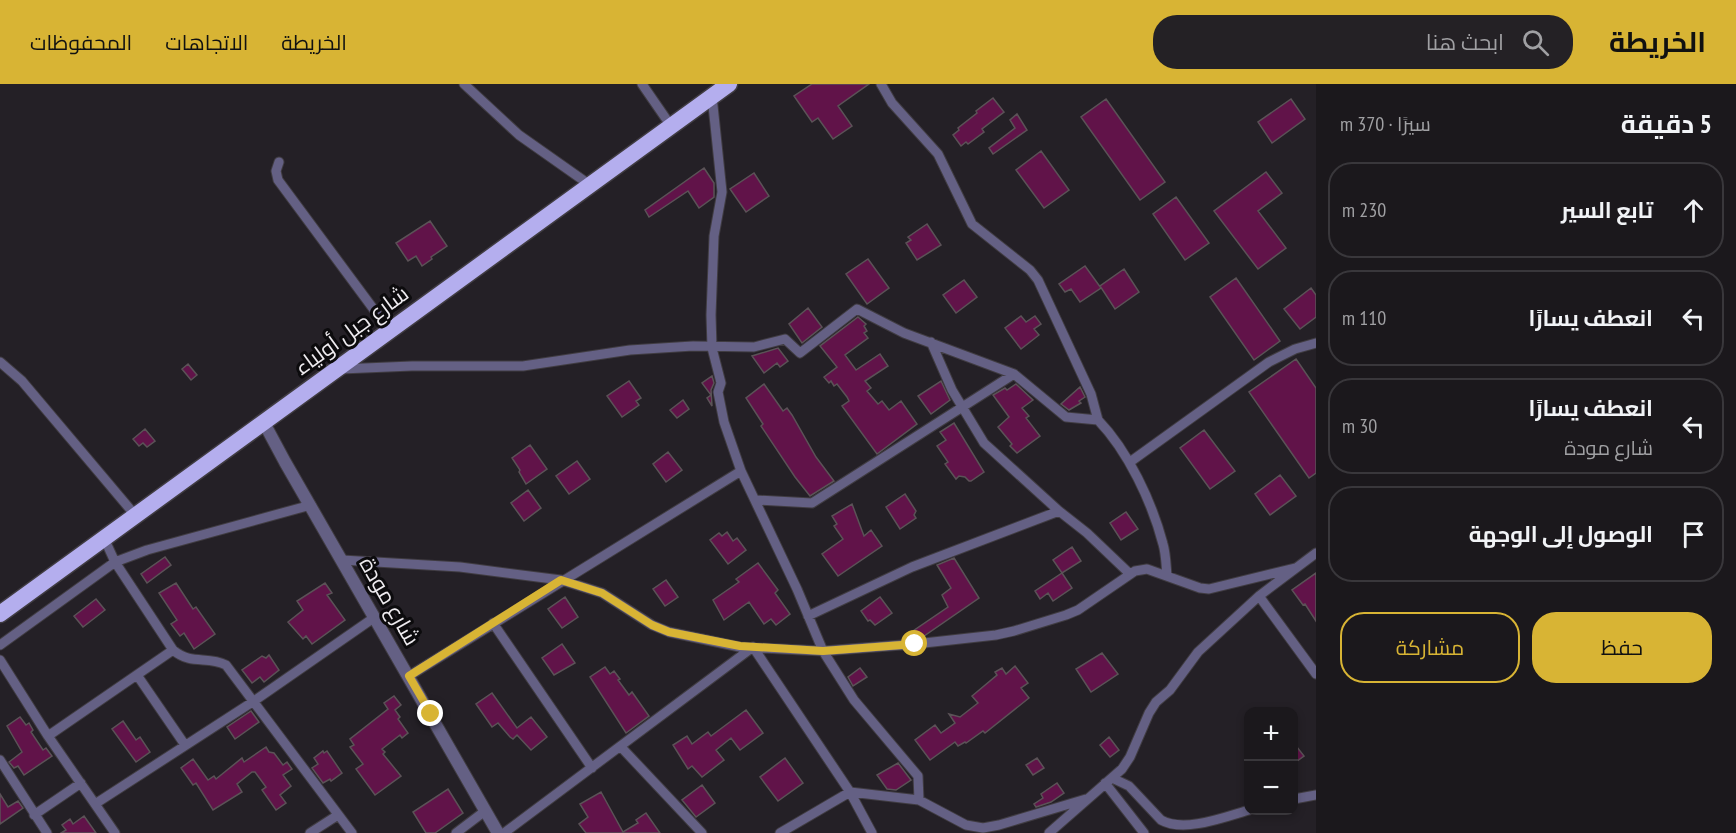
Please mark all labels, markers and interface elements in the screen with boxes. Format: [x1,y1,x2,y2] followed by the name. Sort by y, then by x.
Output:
[1153,15,1573,69] search box
[1609,23,1706,60] text: الخريطة
[1519,26,1552,59] icon: search
[1426,28,1504,56] text: ابحث هنا
[30,29,132,56] text: المحفوظات
[165,29,248,56] text: الاتجاهات
[281,29,347,56] text: الخريطة
[1621,107,1712,140] text: 5 دقيقة
[1340,111,1431,137] text: سيرًا · 370 m
[1677,194,1710,227] icon: ahead
[1561,196,1653,224] text: تابع السير
[1342,197,1386,223] text: 230 m
[288,279,414,382] street label: شارع جبل أولياء
[1677,302,1710,335] icon: left
[1529,304,1653,332] text: انعطف يسارًا
[1342,305,1386,331] text: 110 m
[1529,394,1653,422] text: انعطف يسارًا
[1677,410,1710,443] icon: left
[1342,413,1377,439] text: 30 m
[1564,435,1653,461] text: شارع مودة
[1677,518,1710,551] icon: arrive
[1469,520,1653,548] text: الوصول إلى الوجهة
[353,552,427,651] street label: شارع مودة
[1340,612,1520,683] button: مشاركة
[1532,612,1712,683] button: حفظ
[901,630,927,656] route start
[417,700,443,726] route end
[1244,707,1298,815] map controls
[1244,707,1298,761] button: +
[1244,761,1298,815] button: −

